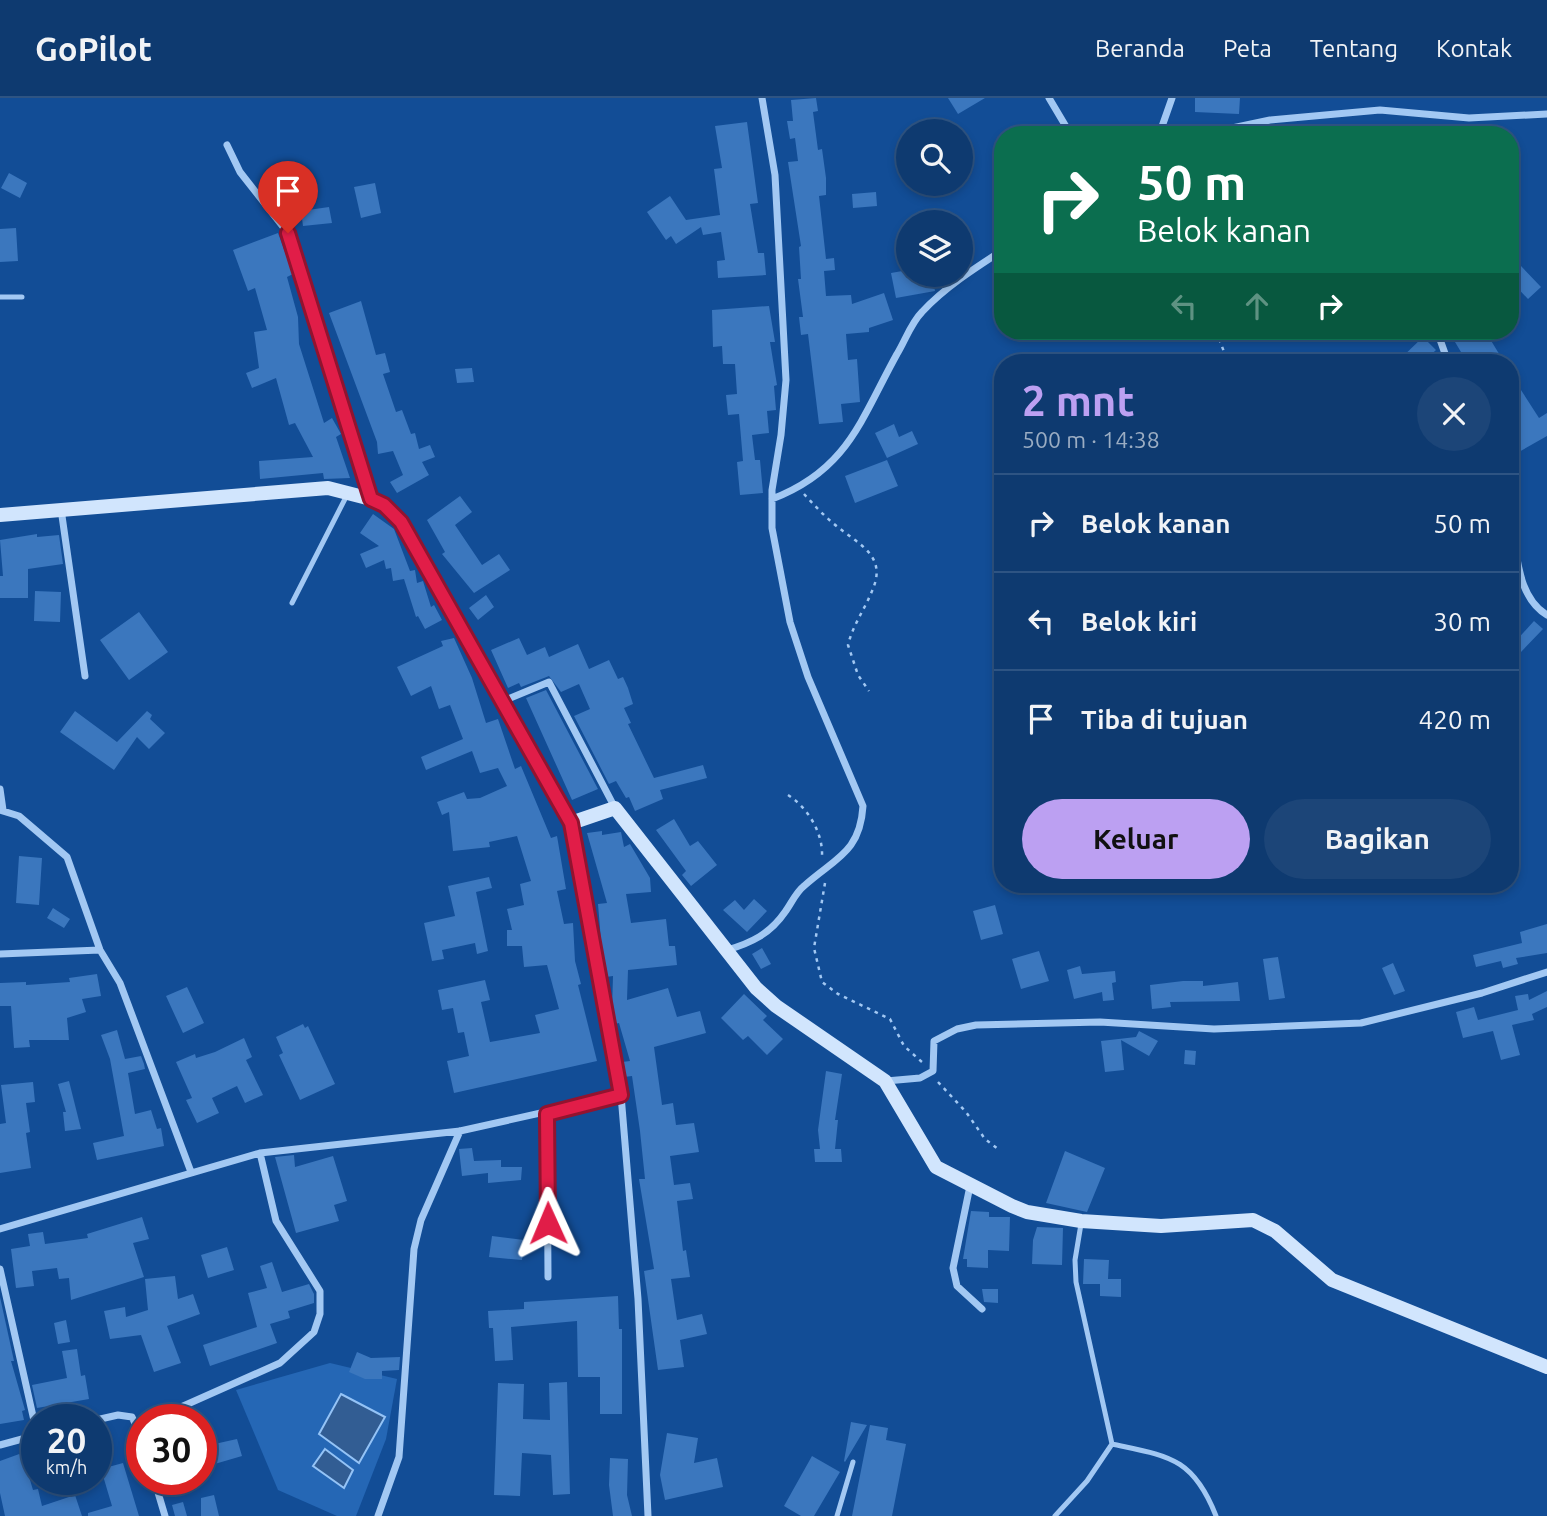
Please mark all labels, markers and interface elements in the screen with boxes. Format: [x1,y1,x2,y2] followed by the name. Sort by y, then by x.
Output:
[35,30,152,67] text: GoPilot
[1095,35,1185,62] text: Beranda
[1223,35,1272,62] text: Peta
[1310,35,1398,62] text: Tentang
[1436,35,1512,62] text: Kontak
[896,119,973,287] map controls
[896,119,973,196] button: search
[1022,154,1113,245] icon: right
[1137,154,1246,209] text: 50 m
[258,161,318,233] pin
[269,172,307,210] icon: arrive
[896,210,973,287] button: layers
[1137,212,1311,248] text: Belok kanan
[1165,287,1203,325] icon: left
[1238,287,1276,325] icon: ahead
[1311,287,1349,325] icon: right
[1022,377,1135,424] text: 2 mnt
[1417,377,1491,451] button: close
[1022,427,1160,452] text: 500 m · 14:38
[1022,504,1060,542] icon: right
[1081,509,1231,538] text: Belok kanan
[1433,509,1491,538] text: 50 m
[1022,602,1060,640] icon: left
[1081,607,1197,636] text: Belok kiri
[1433,607,1491,636] text: 30 m
[1022,700,1060,738] icon: arrive
[1081,705,1248,734] text: Tiba di tujuan
[1419,705,1491,734] text: 420 m
[1022,799,1250,879] button: Keluar
[1264,799,1491,879] button: Bagikan
[511,1186,585,1260] position arrow
[126,1404,217,1495] speed limit sign: 30
[47,1420,86,1460] text: 20
[46,1457,87,1477] text: km/h

